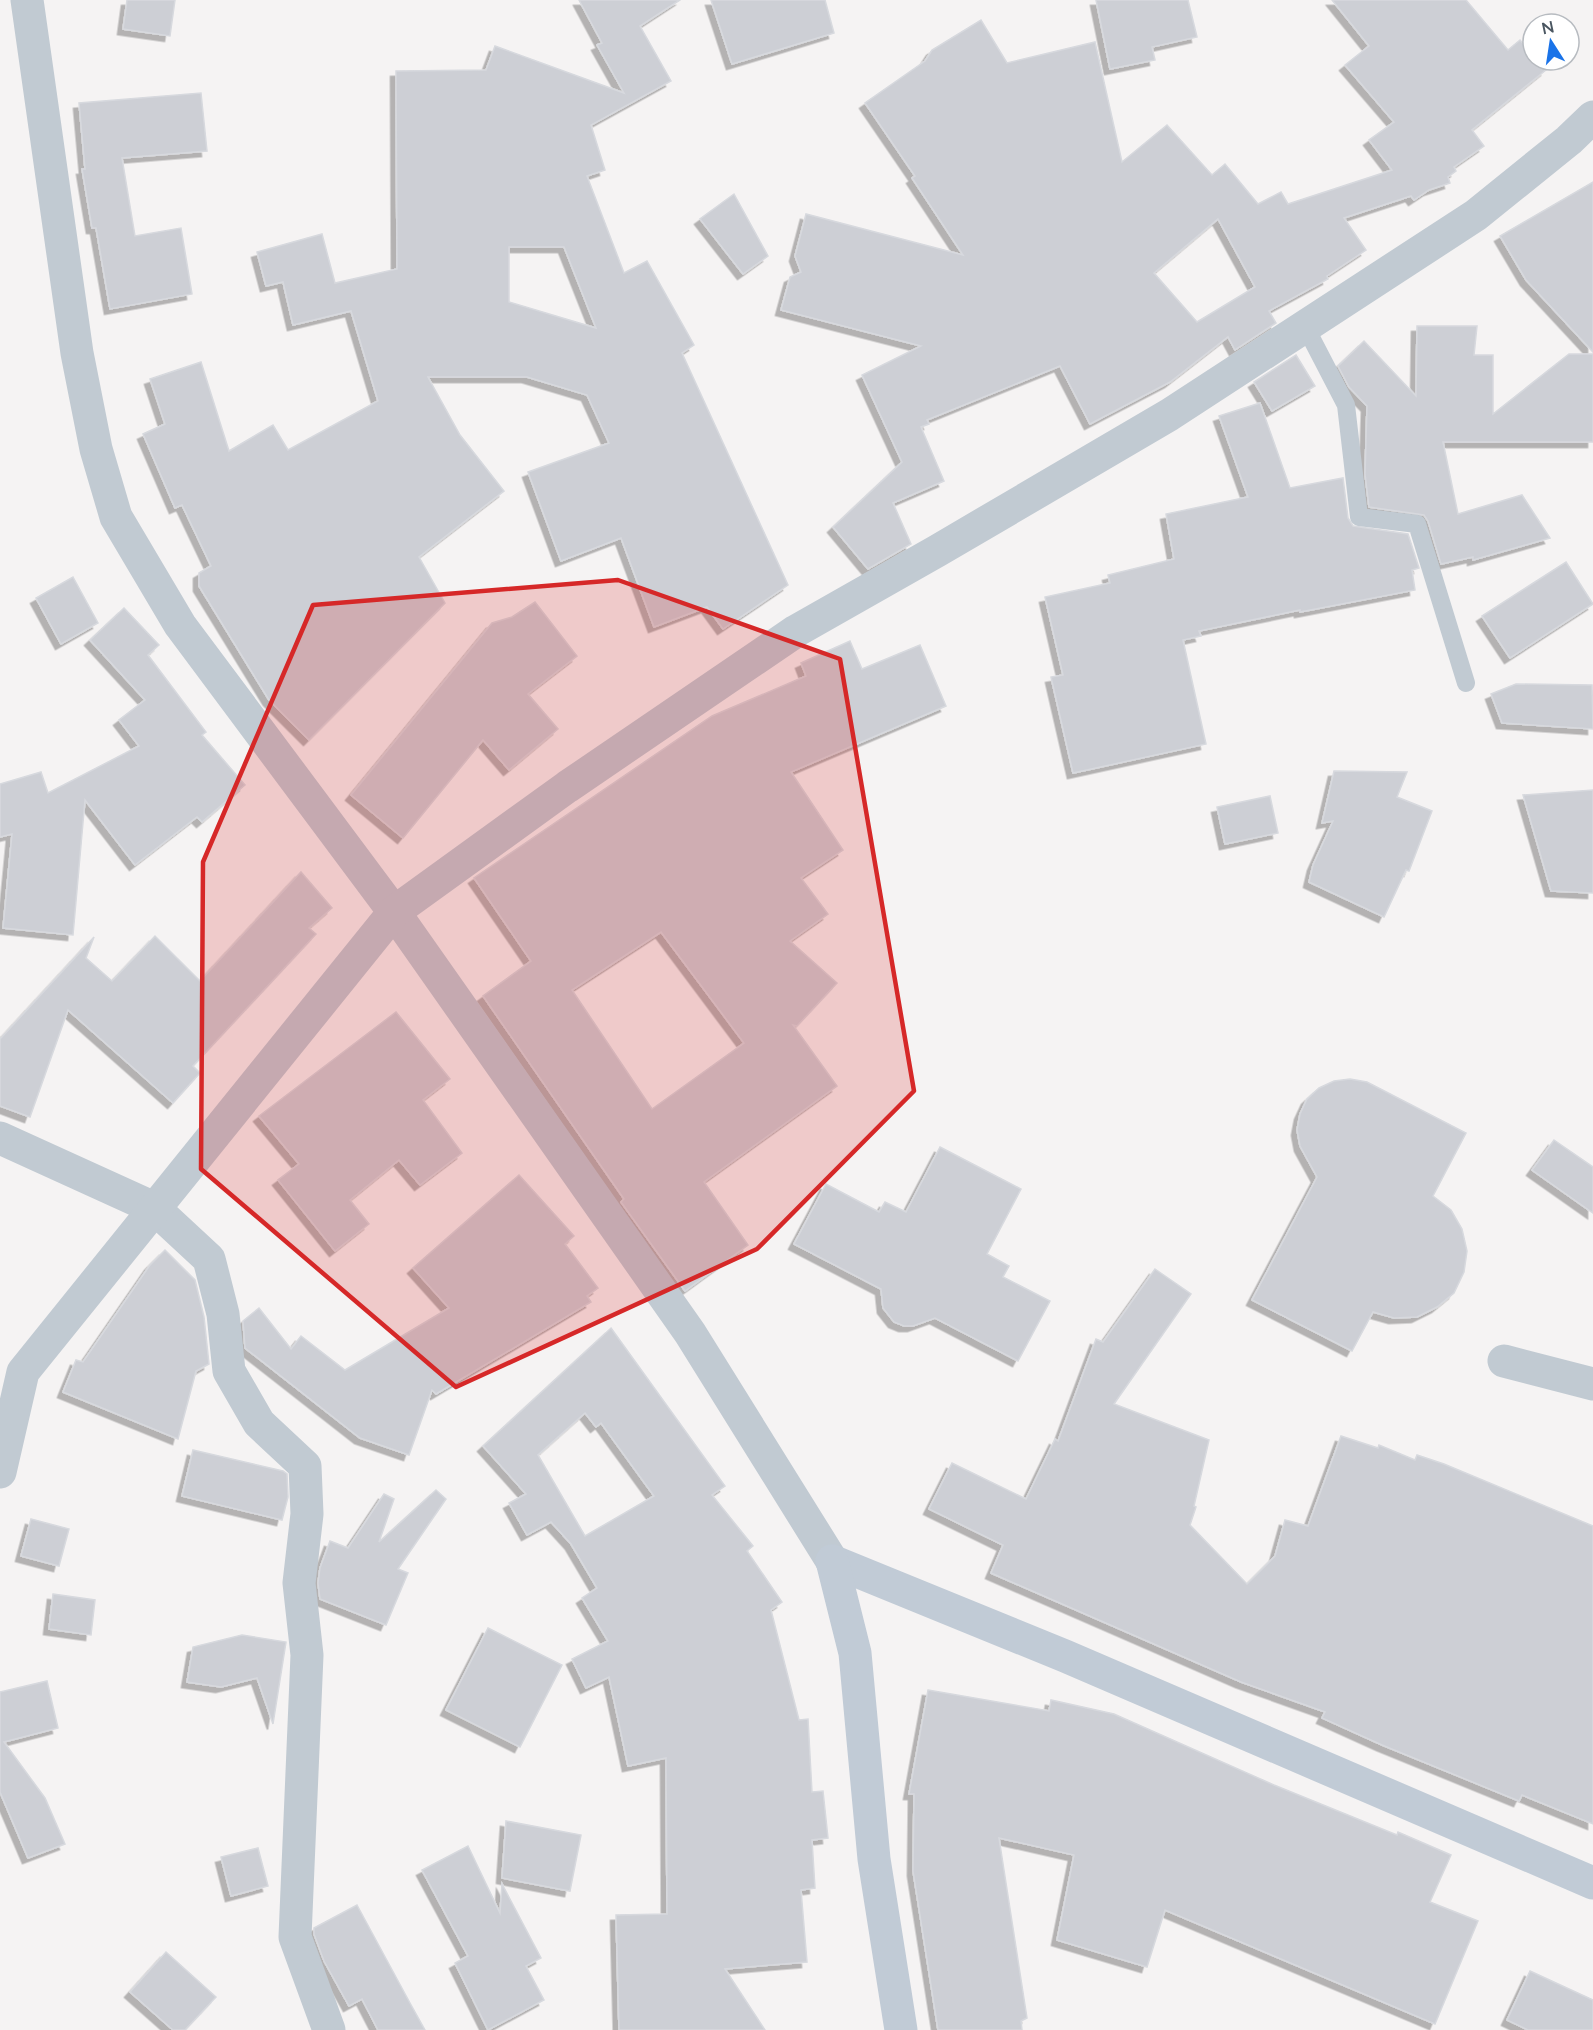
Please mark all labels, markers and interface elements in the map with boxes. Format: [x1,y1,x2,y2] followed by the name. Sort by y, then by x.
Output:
[1521,12,1581,72] north arrow
[1540,16,1556,37] text: N

